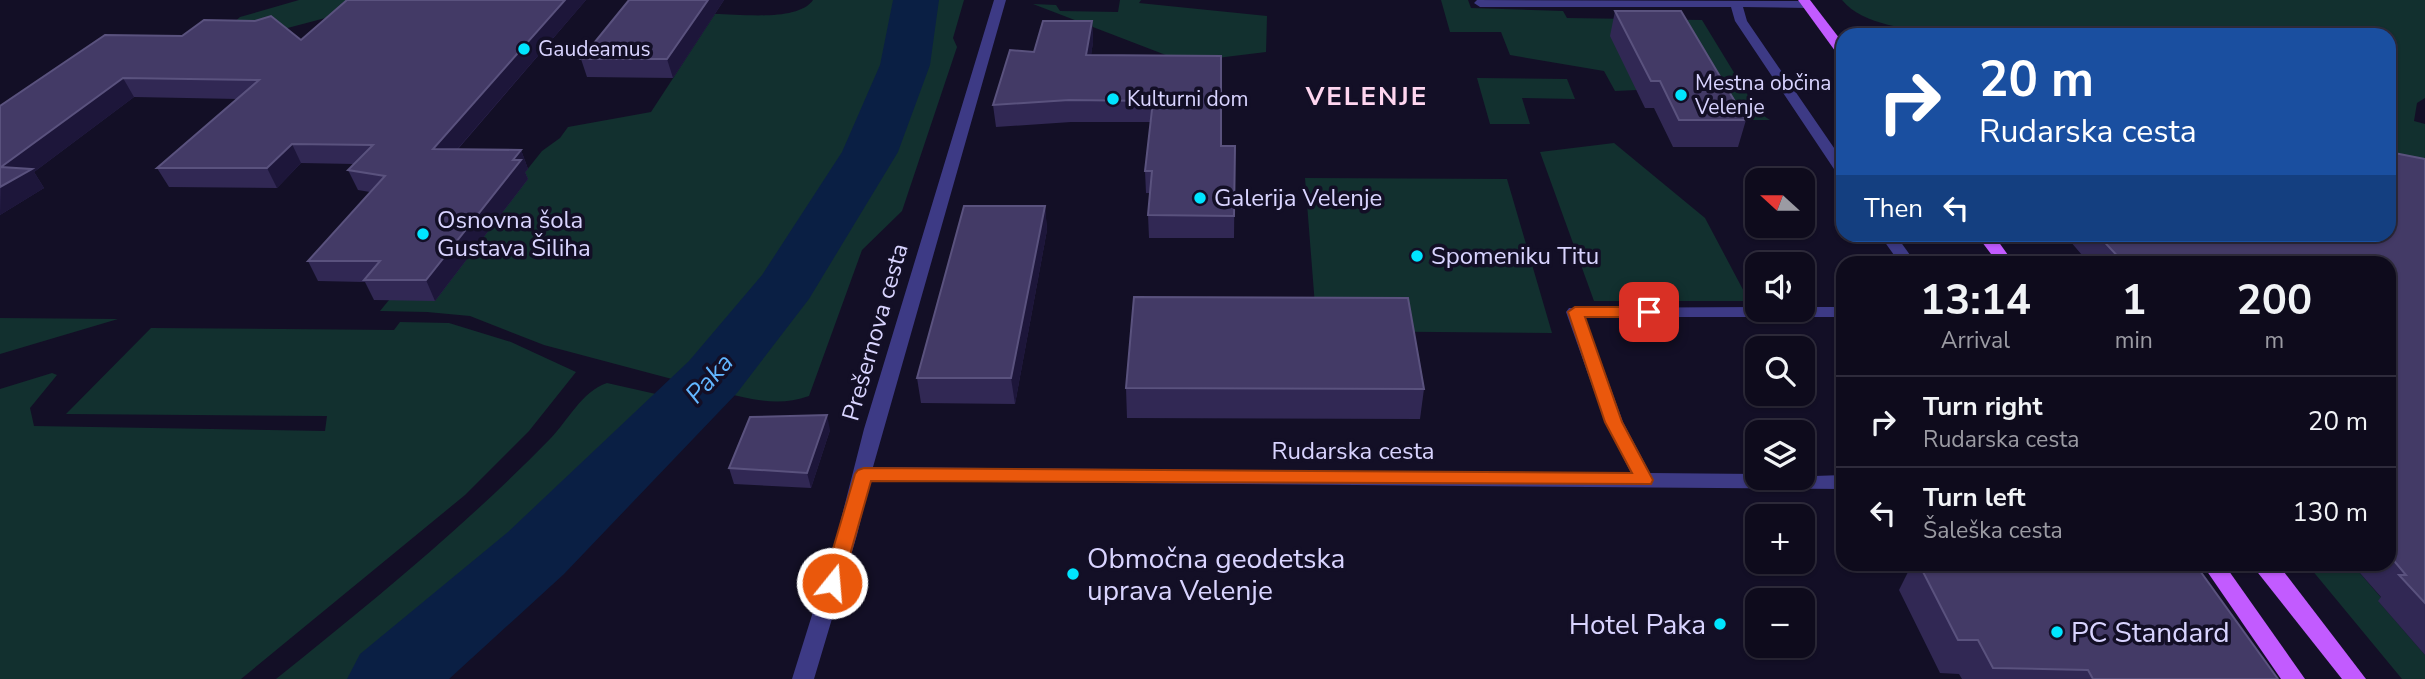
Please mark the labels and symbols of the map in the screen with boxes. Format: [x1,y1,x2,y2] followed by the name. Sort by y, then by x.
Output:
[538,35,651,63] place label: Gaudeamus
[516,41,532,57] marker: Gaudeamus
[1694,69,1832,121] place label: Mestna občina Velenje
[1305,79,1428,114] district label: VELENJE
[1127,85,1248,113] place label: Kulturni dom
[1673,87,1689,103] marker: Mestna občina Velenje
[1105,91,1121,107] marker: Kulturni dom
[1745,168,1815,238] north arrow
[1214,182,1382,214] place label: Galerija Velenje
[1192,190,1208,206] marker: Galerija Velenje
[437,204,591,264] place label: Osnovna šola Gustava Šiliha
[415,226,431,242] marker: Osnovna šola Gustava Šiliha
[834,240,916,424] street label: Prešernova cesta
[1431,240,1599,272] place label: Spomeniku Titu
[1409,248,1425,264] marker: Spomeniku Titu
[1619,282,1679,342] pin
[678,346,741,411] water label: Paka
[1271,435,1435,467] street label: Rudarska cesta
[1087,540,1345,610] place label: Območna geodetska uprava Velenje
[795,546,869,620] position arrow
[1065,566,1081,582] marker: Območna geodetska uprava Velenje
[1569,606,1706,644] place label: Hotel Paka
[2071,614,2230,652] place label: PC Standard
[1712,616,1728,632] marker: Hotel Paka
[2049,624,2065,640] marker: PC Standard

